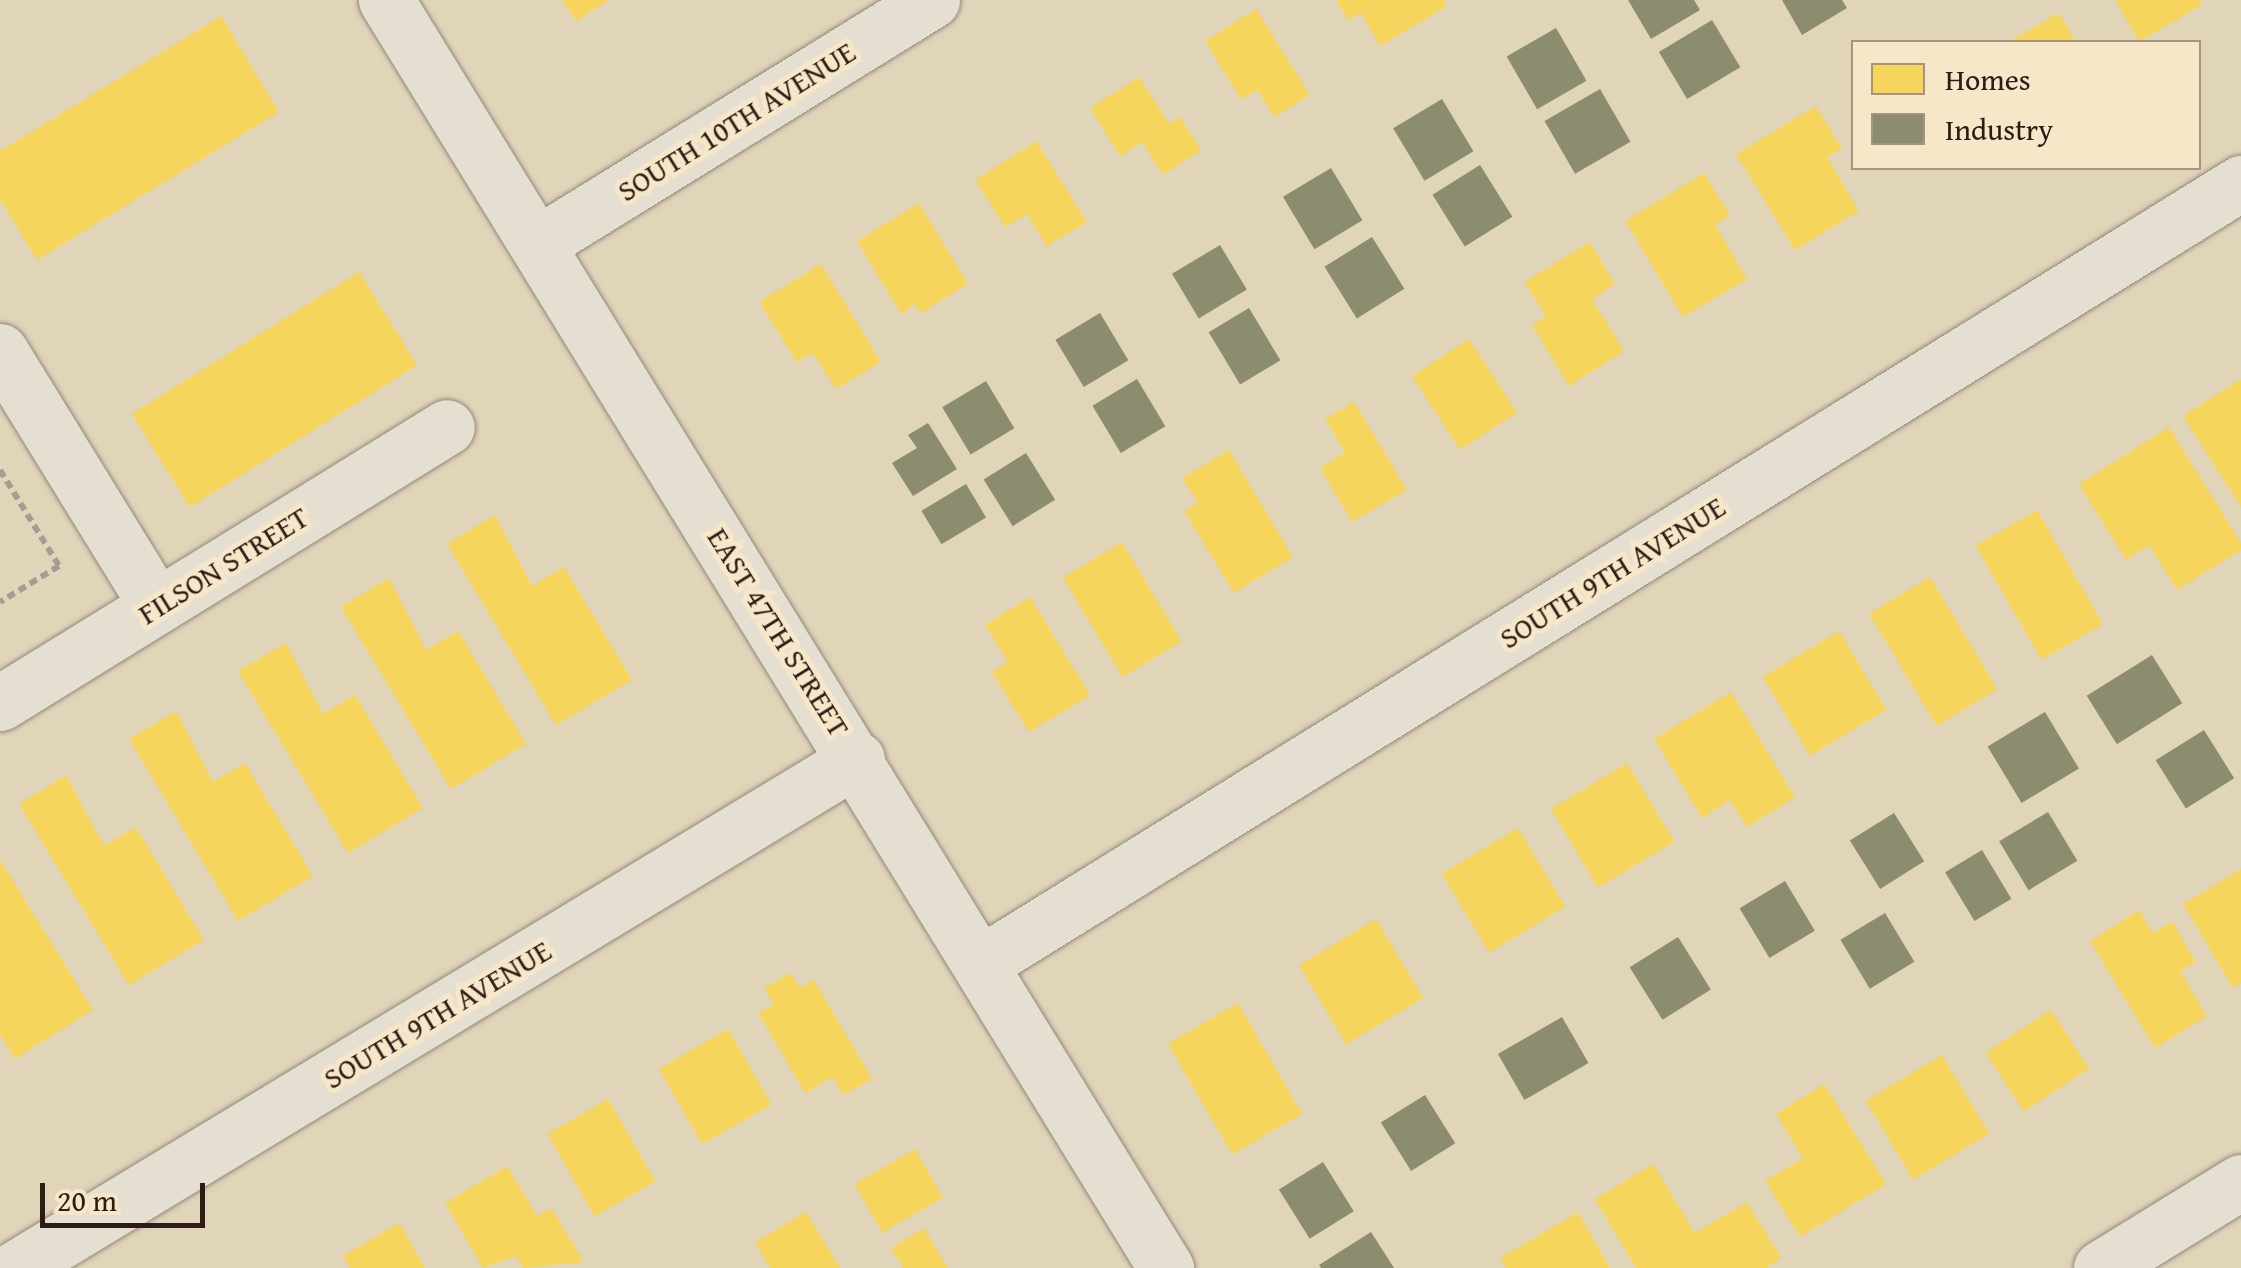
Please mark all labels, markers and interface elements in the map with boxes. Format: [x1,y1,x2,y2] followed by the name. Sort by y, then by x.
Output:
[611,33,861,209] street label: SOUTH 10TH AVENUE
[1851,40,2201,170] legend
[1945,57,2031,101] text: Homes
[1945,107,2053,151] text: Industry
[1493,488,1731,656] street label: SOUTH 9TH AVENUE
[131,498,315,632] street label: FILSON STREET
[700,521,858,743] street label: EAST 47TH STREET
[317,932,557,1096] street label: SOUTH 9TH AVENUE
[45,1163,210,1225] scale bar
[57,1178,117,1222] text: 20 m

